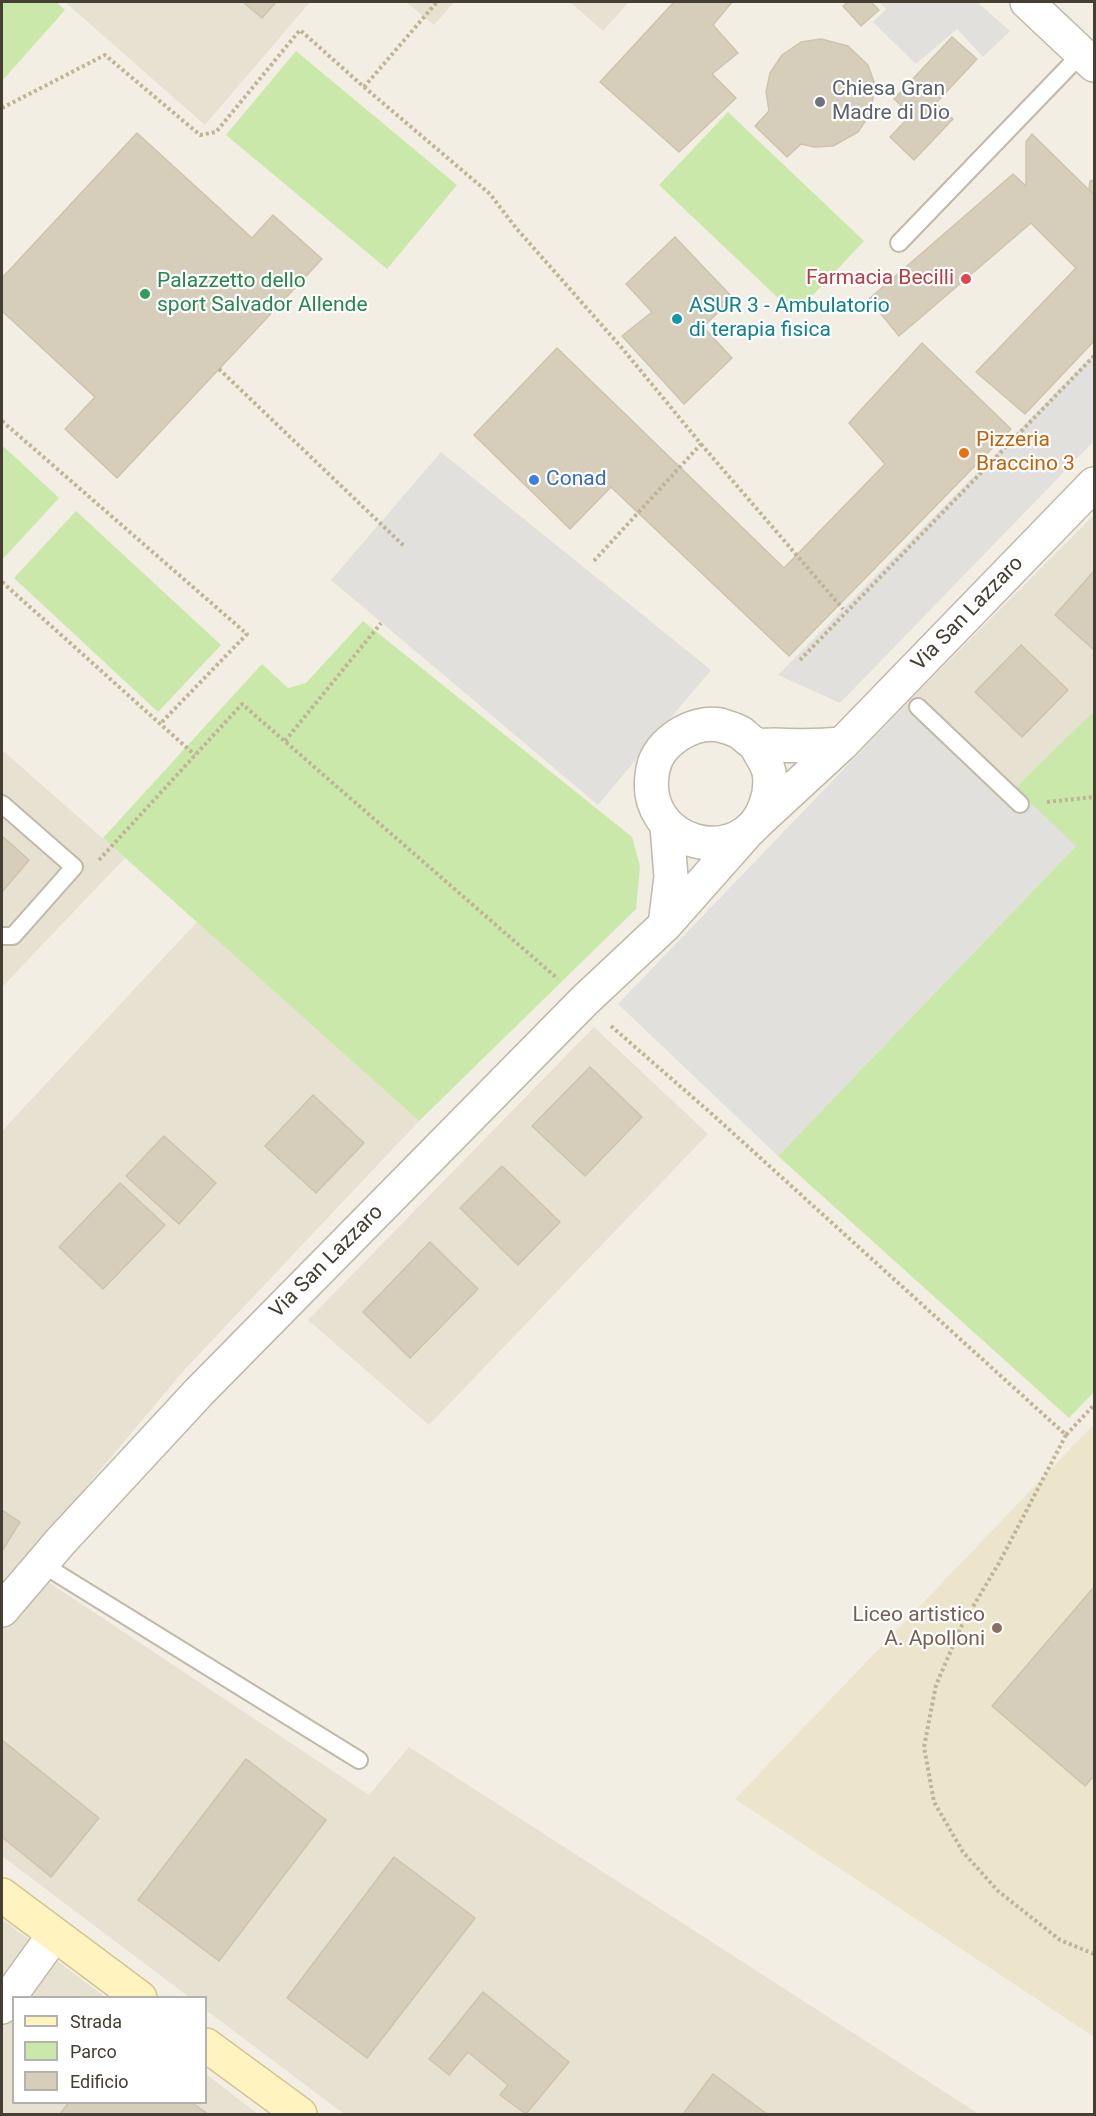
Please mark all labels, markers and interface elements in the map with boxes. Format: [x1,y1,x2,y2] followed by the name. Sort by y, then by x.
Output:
[832,77,950,127] place label: Chiesa Gran Madre di Dio
[813,95,827,109] marker: Chiesa Gran Madre di Dio
[806,266,954,292] place label: Farmacia Becilli
[157,269,368,319] place label: Palazzetto dello sport Salvador Allende
[959,272,973,286] marker: Farmacia Becilli
[138,287,152,301] marker: Palazzetto dello sport Salvador Allende
[689,294,890,344] place label: ASUR 3 - Ambulatorio di terapia fisica
[670,312,684,326] marker: ASUR 3 - Ambulatorio di terapia fisica
[976,428,1075,478] place label: Pizzeria Braccino 3
[957,446,971,460] marker: Pizzeria Braccino 3
[546,467,607,493] place label: Conad
[527,473,541,487] marker: Conad
[907,551,1029,677] street label: Via San Lazzaro
[265,1200,389,1324] street label: Via San Lazzaro
[852,1603,985,1653] place label: Liceo artistico A. Apolloni
[990,1621,1004,1635] marker: Liceo artistico A. Apolloni
[12,1996,207,2104] legend
[70,2011,122,2032] text: Strada
[70,2041,117,2062] text: Parco
[70,2071,129,2092] text: Edificio

